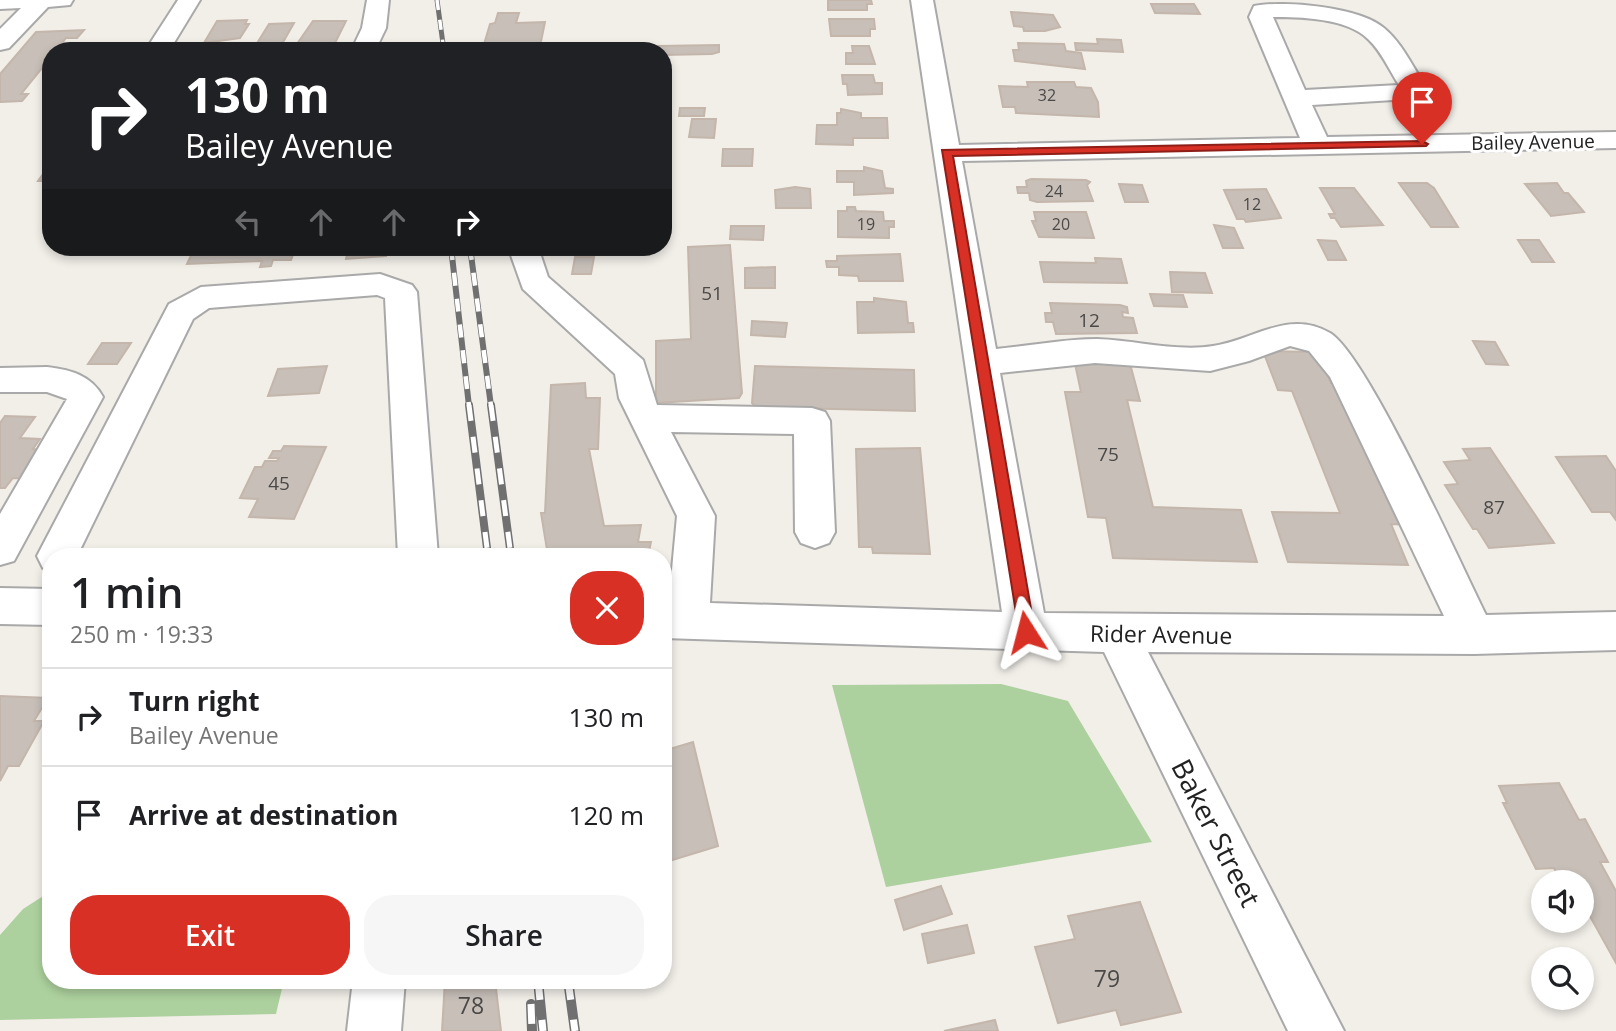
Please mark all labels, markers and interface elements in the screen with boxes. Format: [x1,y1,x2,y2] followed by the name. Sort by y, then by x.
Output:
[185,61,330,127] text: 130 m
[70,70,161,161] icon: right
[1392,72,1452,144] pin
[1403,83,1441,121] icon: arrive
[1038,84,1056,106] house number: 32
[185,124,393,167] text: Bailey Avenue
[1471,128,1595,156] street label: Bailey Avenue
[1045,180,1063,202] house number: 24
[1243,193,1261,215] house number: 12
[229,203,267,241] icon: left
[302,203,340,241] icon: ahead
[375,203,413,241] icon: ahead
[448,203,486,241] icon: right
[857,213,875,235] house number: 19
[1052,213,1070,235] house number: 20
[701,280,723,306] house number: 51
[1078,307,1100,333] house number: 12
[1097,441,1119,467] house number: 75
[268,470,290,496] house number: 45
[1483,494,1505,520] house number: 87
[70,563,183,620] text: 1 min
[570,571,644,645] button: close
[989,595,1063,669] position arrow
[1090,617,1233,651] street label: Rider Avenue
[70,618,213,650] text: 250 m · 19:33
[129,683,260,719] text: Turn right
[70,698,108,736] icon: right
[569,699,644,735] text: 130 m
[129,719,279,751] text: Bailey Avenue
[1163,752,1270,913] street label: Baker Street
[70,796,108,834] icon: arrive
[129,797,398,833] text: Arrive at destination
[569,797,644,833] text: 120 m
[1531,870,1594,1010] map controls
[1531,870,1594,933] button: sound
[70,895,350,975] button: Exit
[364,895,644,975] button: Share
[1531,947,1594,1010] button: search
[1094,962,1120,994] house number: 79
[458,989,484,1021] house number: 78

